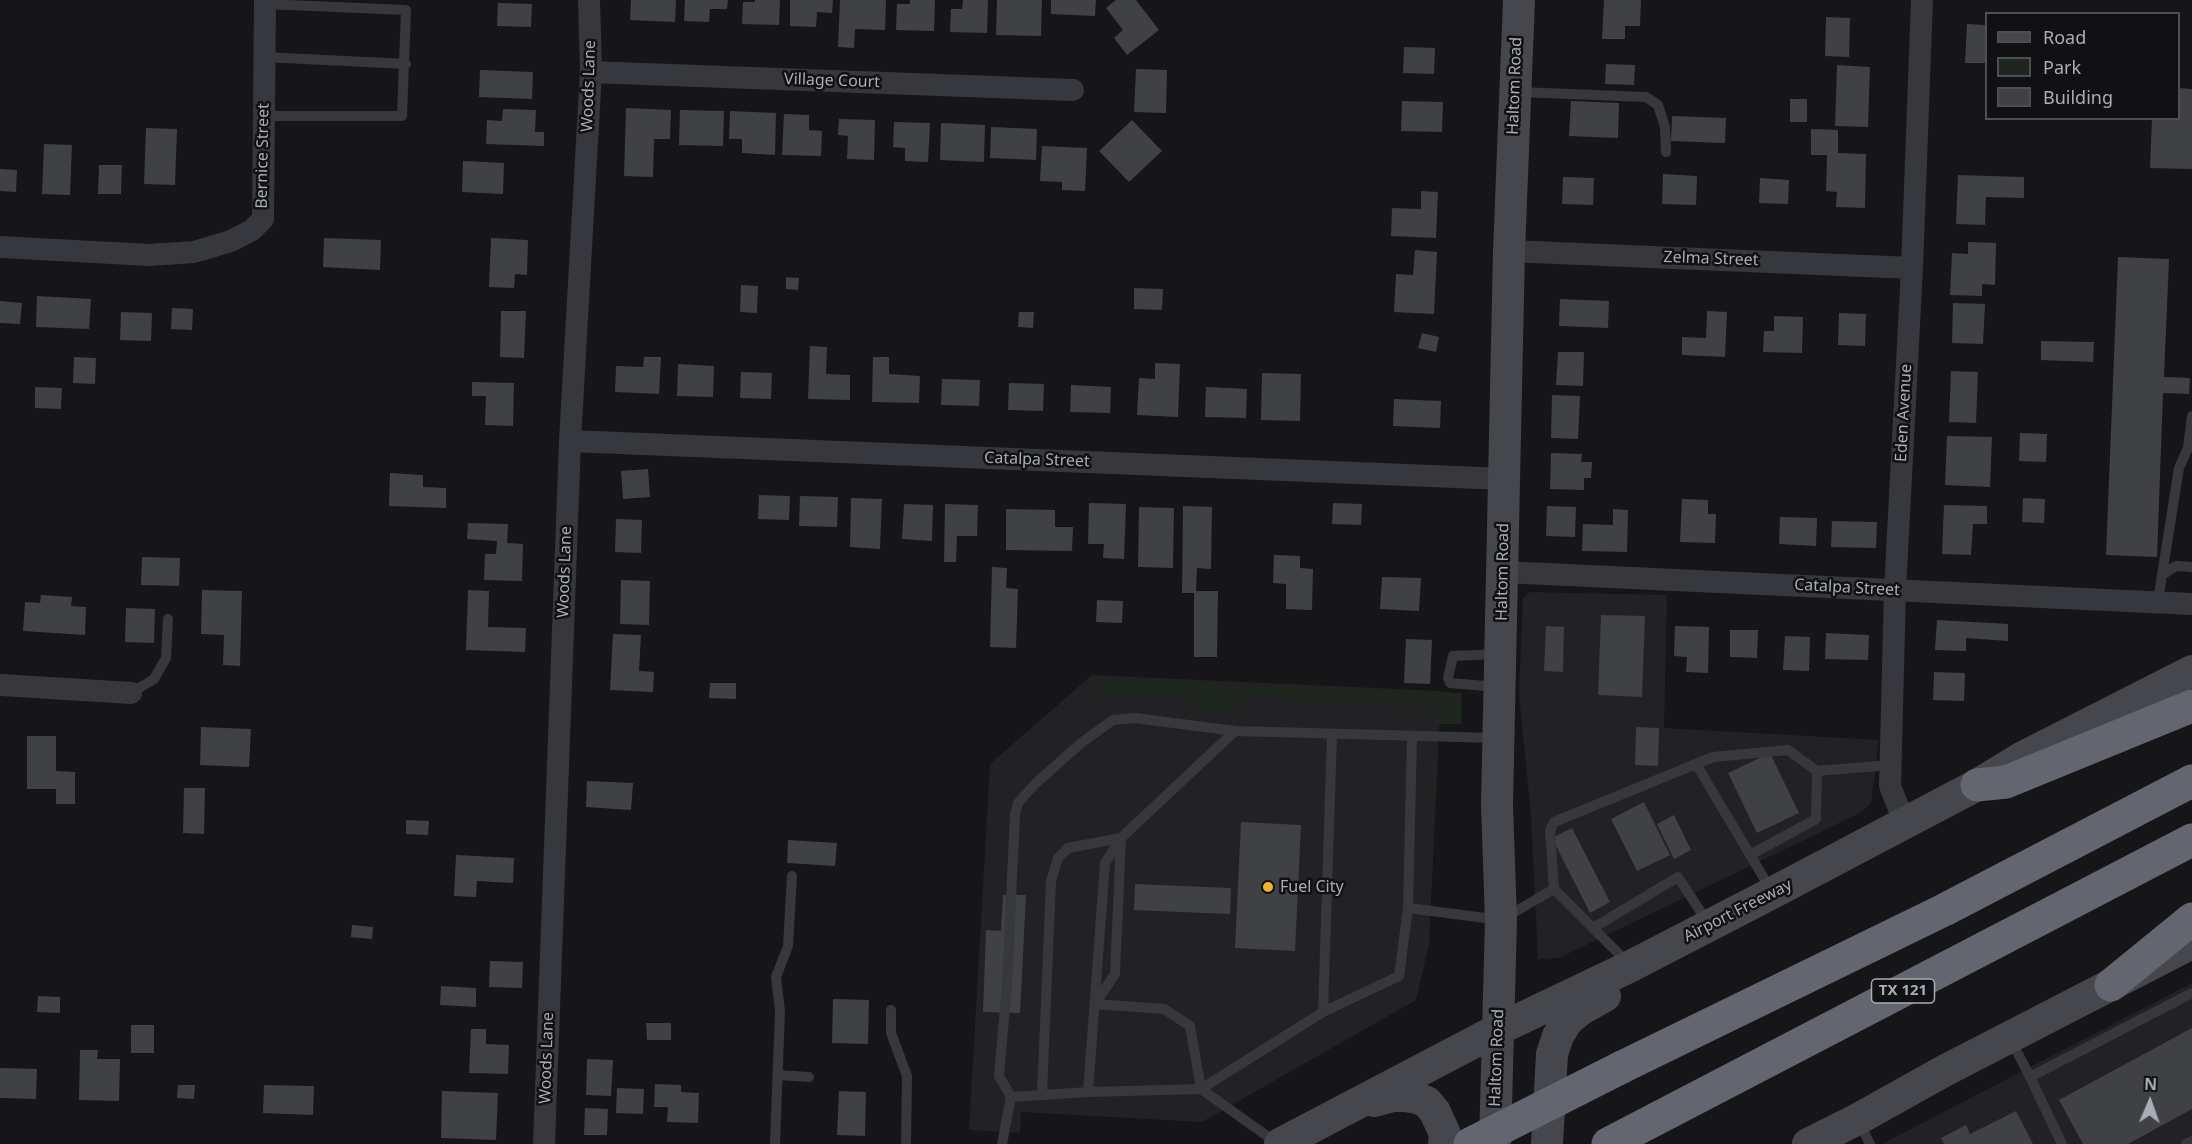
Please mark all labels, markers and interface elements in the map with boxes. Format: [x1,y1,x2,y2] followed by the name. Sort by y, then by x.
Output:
[1985,12,2180,120] legend
[2043,25,2086,49] text: Road
[1504,37,1526,135] street label: Haltom Road
[578,40,600,132] street label: Woods Lane
[2043,55,2081,79] text: Park
[784,70,880,92] street label: Village Court
[2043,85,2113,109] text: Building
[252,103,274,209] street label: Bernice Street
[1663,248,1759,270] street label: Zelma Street
[1892,364,1916,462] street label: Eden Avenue
[984,449,1090,471] street label: Catalpa Street
[1493,523,1513,621] street label: Haltom Road
[554,526,576,618] street label: Woods Lane
[1794,576,1900,600] street label: Catalpa Street
[1681,875,1795,947] street label: Airport Freeway
[1280,877,1344,897] place label: Fuel City
[1261,880,1275,894] marker: Fuel City
[1872,979,1934,1003] road number: TX 121
[1486,1009,1508,1107] street label: Haltom Road
[536,1012,558,1104] street label: Woods Lane
[2120,1072,2180,1132] north arrow
[2144,1073,2158,1095] text: N

